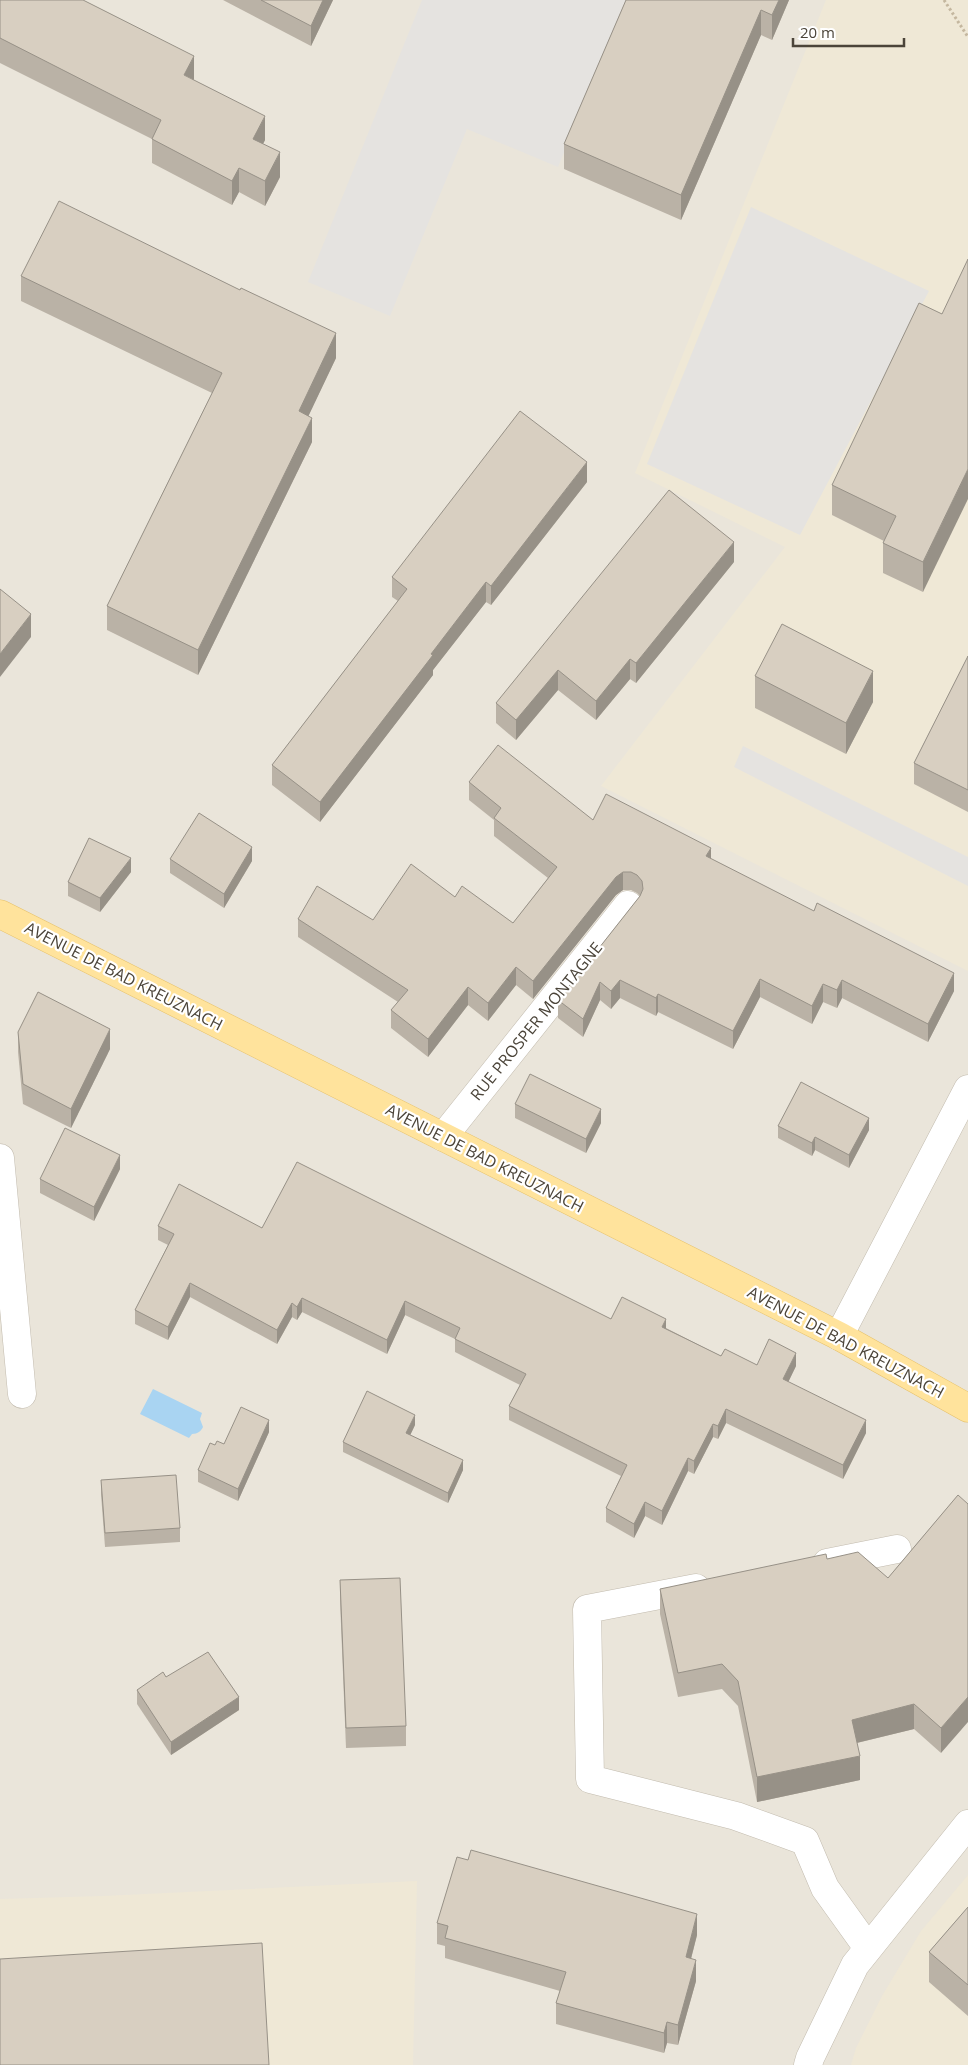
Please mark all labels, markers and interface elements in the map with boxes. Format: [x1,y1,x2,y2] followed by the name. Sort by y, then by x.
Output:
[793,15,904,47] scale bar
[800,22,835,42] text: 20 m
[21,916,227,1036] street label: AVENUE DE BAD KREUZNACH
[465,937,607,1105] street label: RUE PROSPER MONTAGNE
[382,1098,588,1218] street label: AVENUE DE BAD KREUZNACH
[744,1281,948,1403] street label: AVENUE DE BAD KREUZNACH

